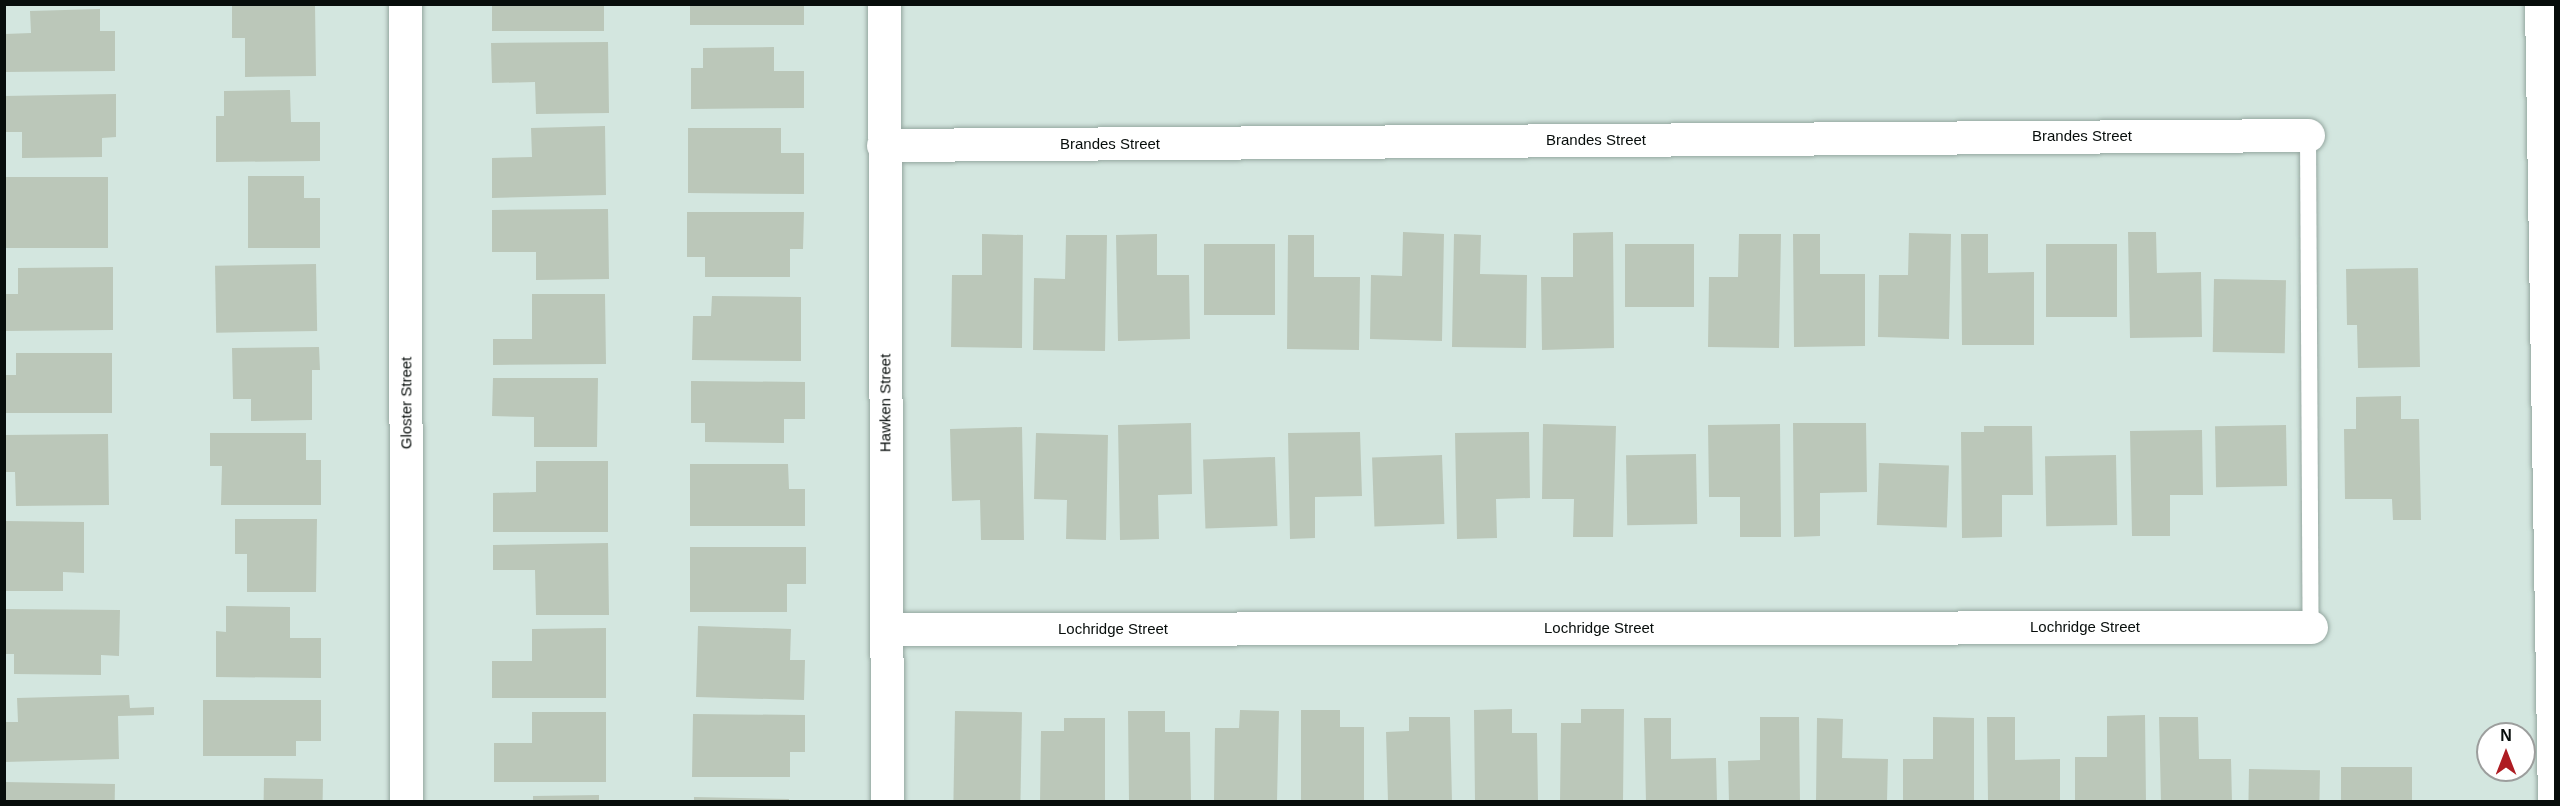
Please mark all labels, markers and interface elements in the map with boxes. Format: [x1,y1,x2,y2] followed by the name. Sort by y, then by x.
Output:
[2032,127,2132,145] street label: Brandes Street
[1546,131,1646,149] street label: Brandes Street
[1060,135,1160,153] street label: Brandes Street
[876,354,894,452] street label: Hawken Street
[397,357,415,449] street label: Gloster Street
[2030,618,2140,636] street label: Lochridge Street
[1544,619,1654,637] street label: Lochridge Street
[1058,620,1168,638] street label: Lochridge Street
[2476,722,2536,782] north arrow
[2500,727,2512,744] text: N

